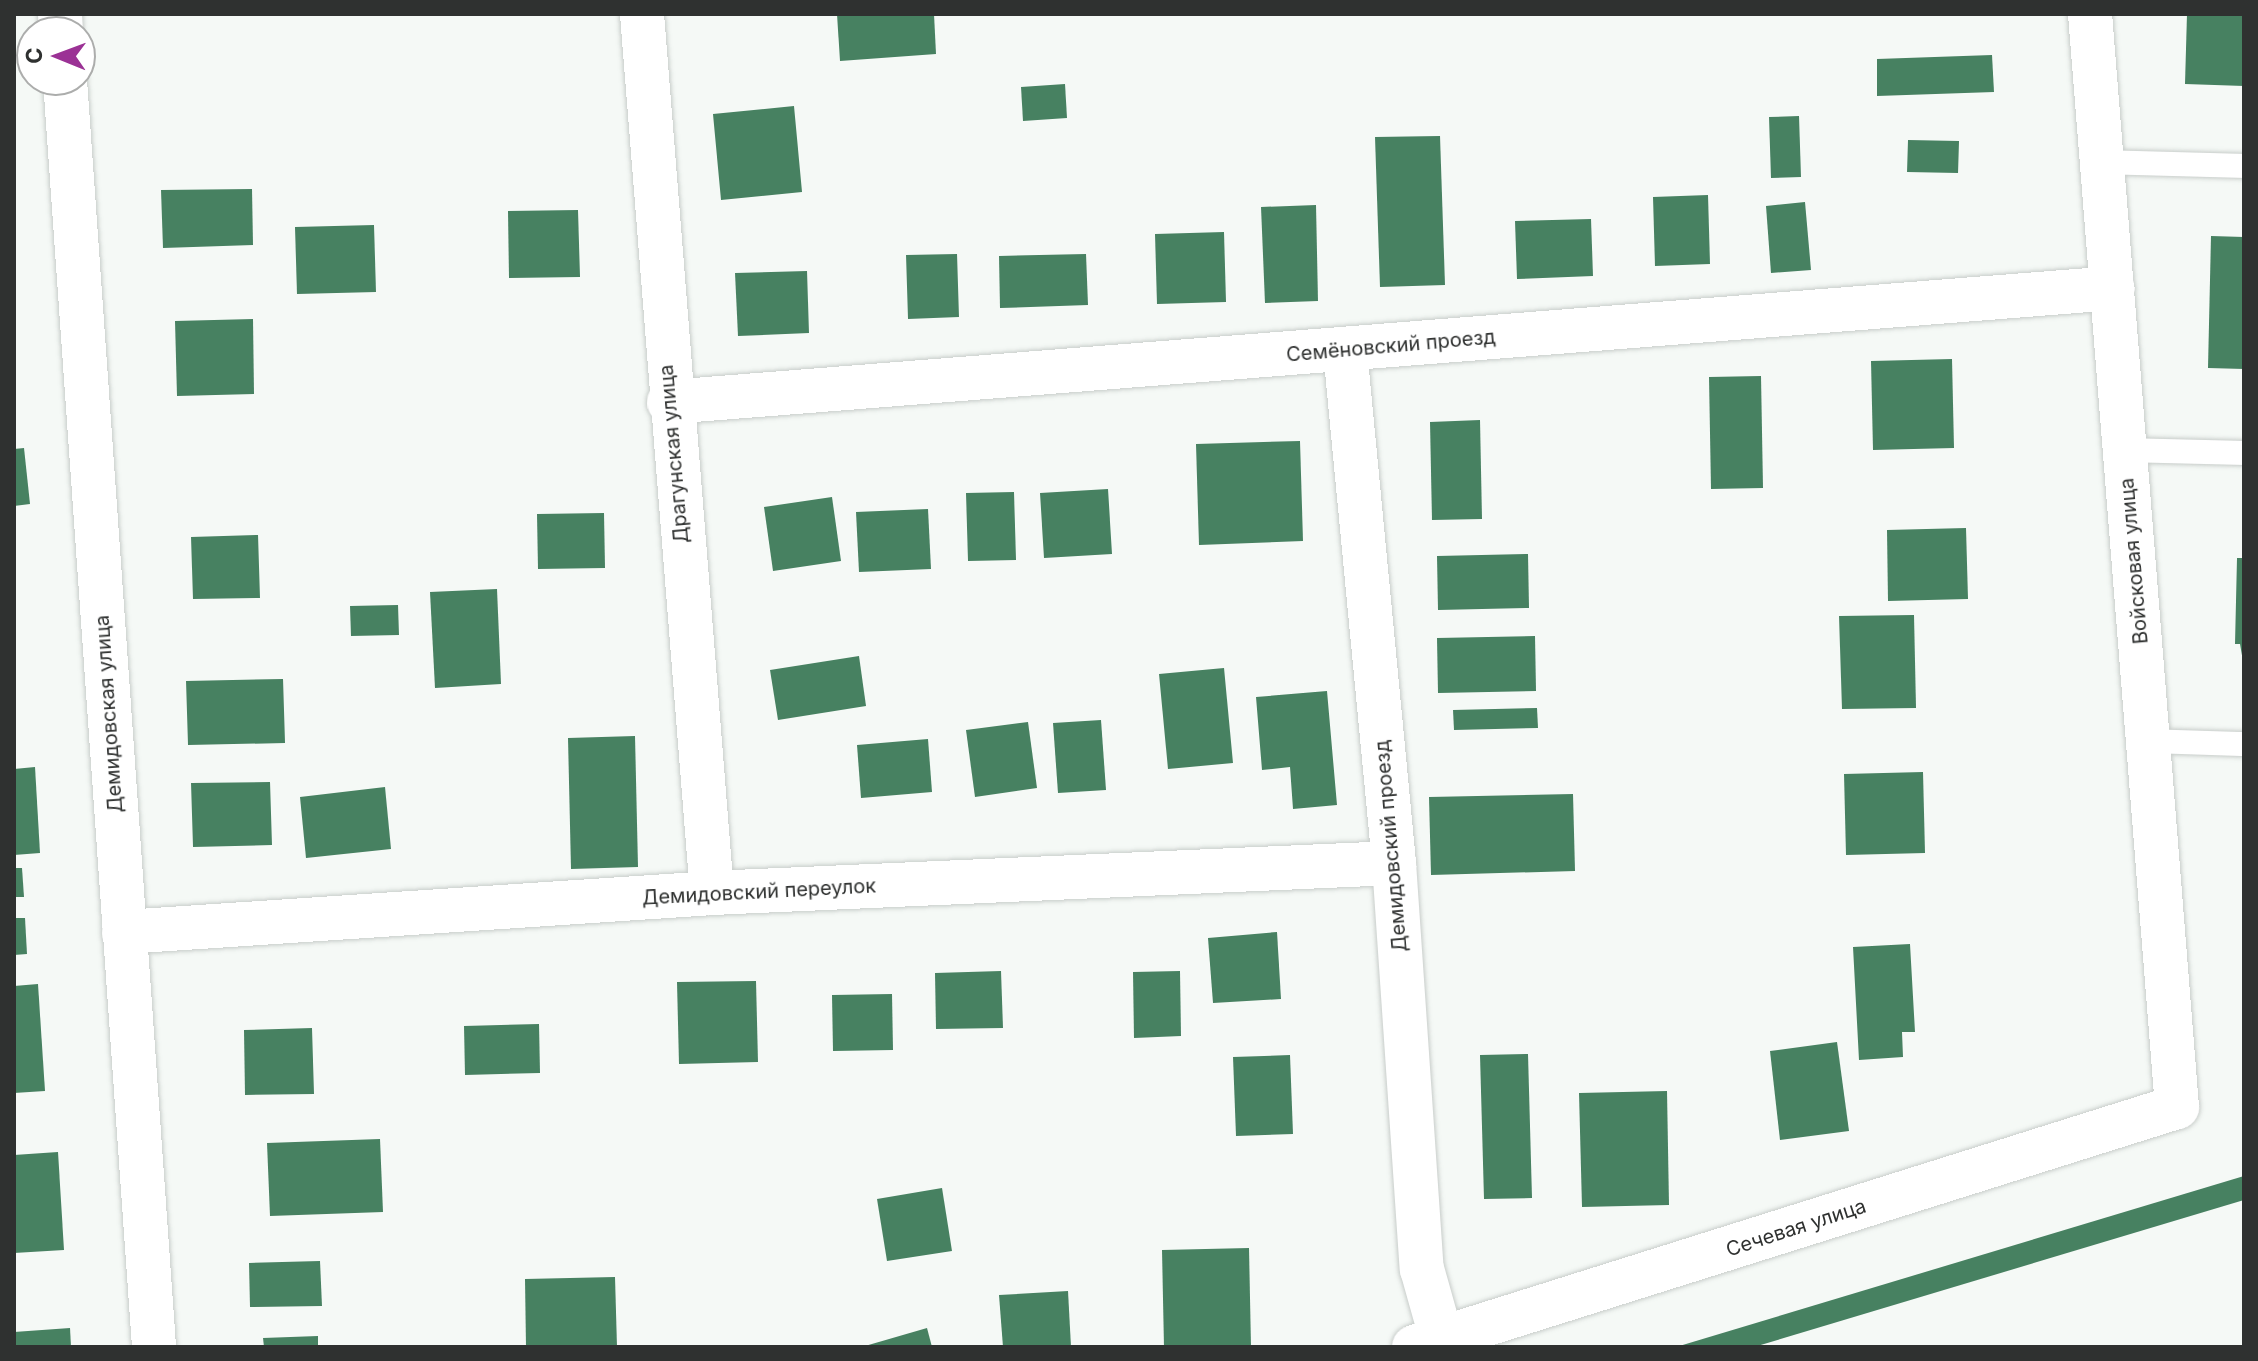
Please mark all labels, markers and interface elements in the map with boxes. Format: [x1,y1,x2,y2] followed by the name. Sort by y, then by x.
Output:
[16,16,96,96] north arrow
[21,47,47,64] text: С
[1285,325,1497,367] street label: Семёновский проезд
[654,364,694,544] street label: Драгунская улица
[2115,477,2153,645] street label: Войсковая улица
[90,614,128,814] street label: Демидовская улица
[1370,739,1412,953] street label: Демидовский проезд
[641,874,877,910] street label: Демидовский переулок
[1723,1194,1869,1262] street label: Сечевая улица

